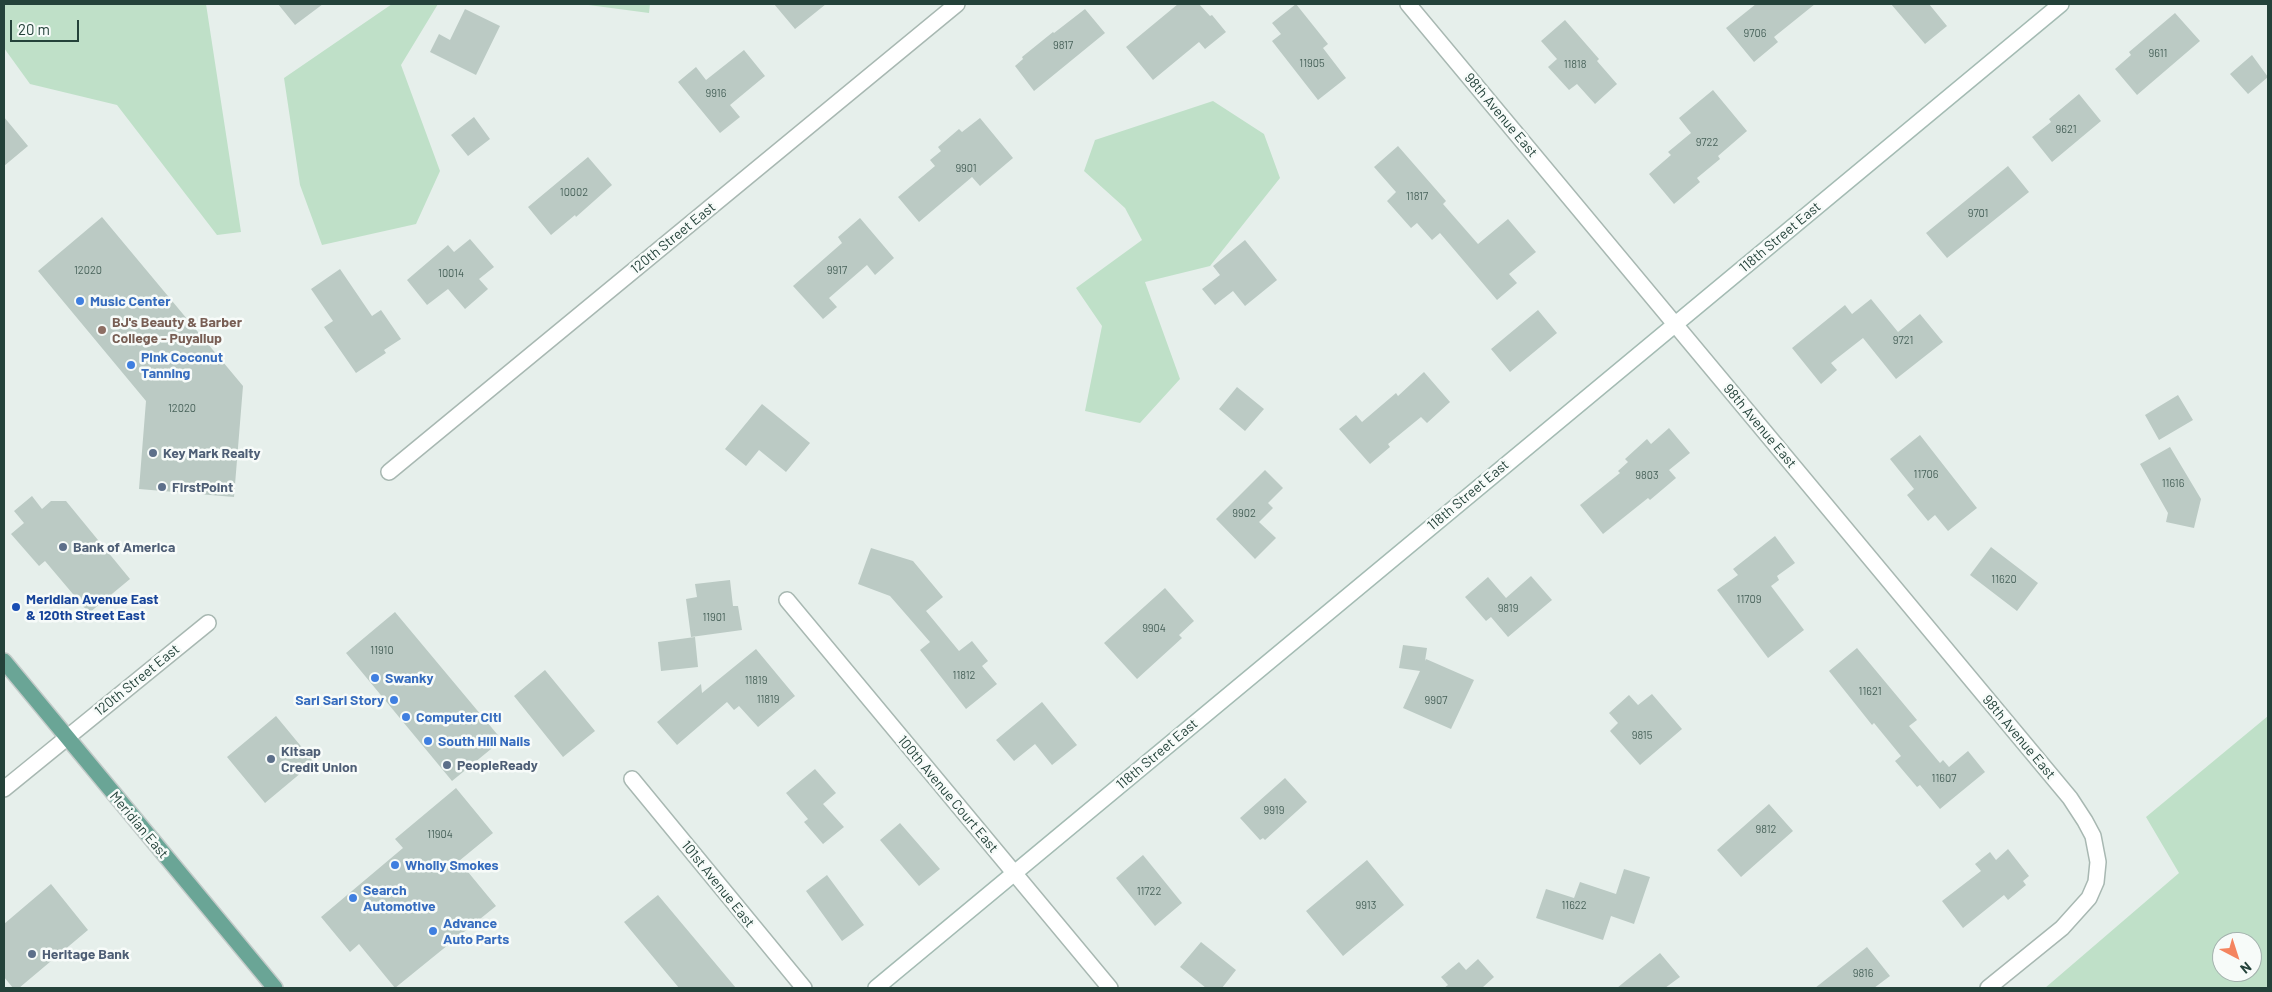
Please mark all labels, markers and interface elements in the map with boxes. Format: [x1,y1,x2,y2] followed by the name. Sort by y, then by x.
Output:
[12,10,81,42] scale bar
[18,20,50,38] text: 20 m
[1744,26,1766,40] house number: 9706
[1053,38,1073,52] house number: 9817
[2149,46,2167,60] house number: 9611
[1299,56,1325,70] house number: 11905
[1564,57,1586,71] house number: 11818
[1461,69,1541,161] street label: 98th Avenue East
[706,86,726,100] house number: 9916
[2056,122,2076,136] house number: 9621
[1696,135,1718,149] house number: 9722
[955,161,977,175] house number: 9901
[560,185,588,199] house number: 10002
[1406,189,1428,203] house number: 11817
[1736,198,1824,276] street label: 118th Street East
[627,199,719,277] street label: 120th Street East
[1968,206,1988,220] house number: 9701
[74,263,102,277] house number: 12020
[827,263,847,277] house number: 9917
[438,266,464,280] house number: 10014
[90,293,171,309] place label: Music Center
[74,295,86,307] marker: Music Center
[112,314,242,347] place label: BJ's Beauty & Barber College - Puyallup
[96,324,108,336] marker: BJ's Beauty & Barber College - Puyallup
[1893,333,1913,347] house number: 9721
[141,349,223,382] place label: Pink Coconut Tanning
[125,359,137,371] marker: Pink Coconut Tanning
[1720,380,1800,472] street label: 98th Avenue East
[168,401,196,415] house number: 12020
[163,445,261,461] place label: Key Mark Realty
[147,447,159,459] marker: Key Mark Realty
[1424,456,1512,534] street label: 118th Street East
[1914,467,1938,481] house number: 11706
[1635,468,1659,482] house number: 9803
[2162,476,2184,490] house number: 11616
[172,479,233,495] place label: FirstPoint
[156,481,168,493] marker: FirstPoint
[1232,506,1256,520] house number: 9902
[73,539,175,555] place label: Bank of America
[57,541,69,553] marker: Bank of America
[1991,572,2017,586] house number: 11620
[26,591,159,624] place label: Meridian Avenue East & 120th Street East
[1737,592,1761,606] house number: 11709
[10,601,22,613] marker: Meridian Avenue East & 120th Street East
[1498,601,1518,615] house number: 9819
[702,610,726,624] house number: 11901
[1142,621,1166,635] house number: 9904
[91,641,183,719] street label: 120th Street East
[370,643,394,657] house number: 11910
[953,668,975,682] house number: 11812
[385,670,433,686] place label: Swanky
[369,672,381,684] marker: Swanky
[745,673,767,687] house number: 11819
[1859,684,1881,698] house number: 11621
[1979,691,2059,783] street label: 98th Avenue East
[295,692,384,708] place label: Sari Sari Story
[757,692,779,706] house number: 11819
[1425,693,1447,707] house number: 9907
[388,694,400,706] marker: Sari Sari Story
[416,709,502,725] place label: Computer Citi
[400,711,412,723] marker: Computer Citi
[1113,715,1201,793] street label: 118th Street East
[1632,728,1652,742] house number: 9815
[894,732,1002,856] street label: 100th Avenue Court East
[438,733,530,749] place label: South Hill Nails
[422,735,434,747] marker: South Hill Nails
[281,743,357,776] place label: Kitsap Credit Union
[265,753,277,765] marker: Kitsap Credit Union
[457,757,538,773] place label: PeopleReady
[441,759,453,771] marker: PeopleReady
[1932,771,1956,785] house number: 11607
[106,788,172,862] street label: Meridian East
[1264,803,1284,817] house number: 9919
[1756,822,1776,836] house number: 9812
[427,827,453,841] house number: 11904
[678,837,758,931] street label: 101st Avenue East
[405,857,499,873] place label: Wholly Smokes
[389,859,401,871] marker: Wholly Smokes
[363,882,436,914] place label: Search Automotive
[1137,884,1161,898] house number: 11722
[347,892,359,904] marker: Search Automotive
[1356,898,1376,912] house number: 9913
[1561,898,1587,912] house number: 11622
[443,915,509,948] place label: Advance Auto Parts
[427,925,439,937] marker: Advance Auto Parts
[2212,932,2262,982] north arrow
[42,946,129,962] place label: Heritage Bank
[26,948,38,960] marker: Heritage Bank
[2237,959,2255,978] text: N
[1853,966,1873,980] house number: 9816

